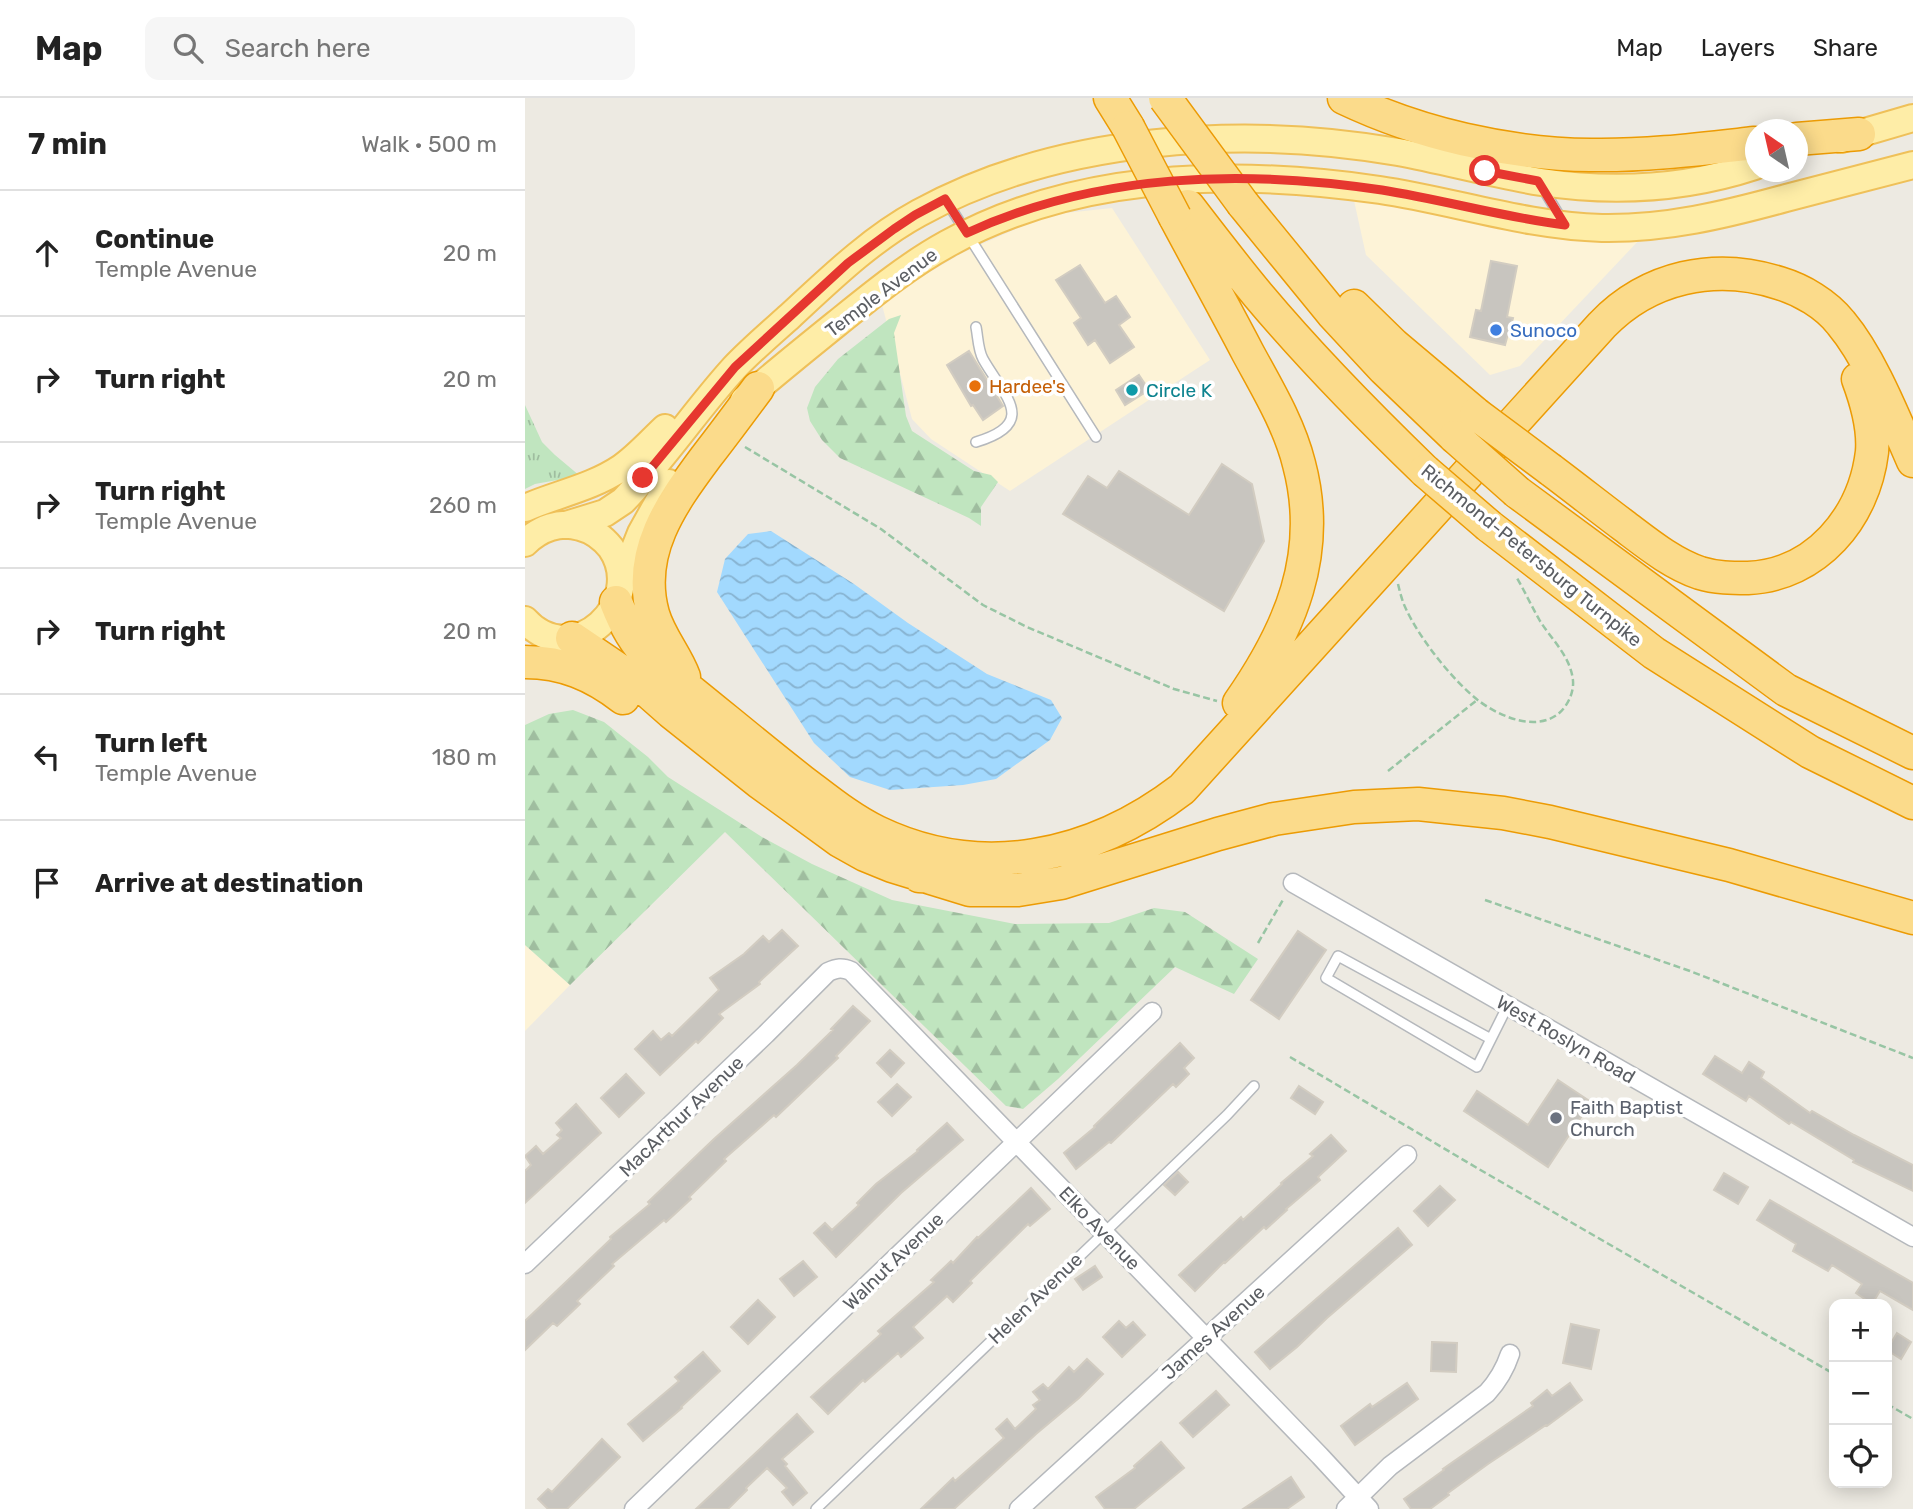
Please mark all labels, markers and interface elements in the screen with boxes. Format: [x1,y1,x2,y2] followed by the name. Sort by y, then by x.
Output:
[145,17,635,80] search box
[35,29,103,68] text: Map
[169,29,207,67] icon: search
[225,33,370,64] text: Search here
[1616,34,1663,62] text: Map
[1701,34,1775,62] text: Layers
[1813,34,1878,62] text: Share
[1745,119,1808,182] north arrow
[28,126,107,162] text: 7 min
[361,130,497,158] text: Walk · 500 m
[1469,155,1500,186] route start
[95,224,214,255] text: Continue
[28,234,66,272] icon: ahead
[443,239,497,267] text: 20 m
[821,243,942,342] street label: Temple Avenue
[95,255,257,283] text: Temple Avenue
[1510,319,1577,342] place label: Sunoco
[1488,322,1504,338] marker: Sunoco
[28,360,66,398] icon: right
[95,364,225,395] text: Turn right
[443,365,497,393] text: 20 m
[989,375,1066,398] place label: Hardee's
[967,378,983,394] marker: Hardee's
[1146,379,1213,402] place label: Circle K
[1124,382,1140,398] marker: Circle K
[1417,459,1647,652] street label: Richmond-Petersburg Turnpike
[627,462,658,493] route end
[95,476,225,507] text: Turn right
[28,486,66,524] icon: right
[429,491,497,519] text: 260 m
[95,507,257,535] text: Temple Avenue
[28,612,66,650] icon: right
[95,616,225,647] text: Turn right
[443,617,497,645] text: 20 m
[95,728,207,759] text: Turn left
[28,738,66,776] icon: left
[432,743,497,771] text: 180 m
[95,759,257,787] text: Temple Avenue
[28,864,66,902] icon: arrive
[95,868,363,899] text: Arrive at destination
[1492,990,1639,1089] street label: West Roslyn Road
[614,1051,748,1182] street label: MacArthur Avenue
[1570,1096,1683,1141] place label: Faith Baptist Church
[1548,1110,1564,1126] marker: Faith Baptist Church
[1054,1182,1145,1275] street label: Elko Avenue
[838,1208,948,1315] street label: Walnut Avenue
[984,1248,1087,1349] street label: Helen Avenue
[1157,1280,1269,1385] street label: James Avenue
[1829,1299,1892,1488] map controls
[1829,1299,1892,1362] button: +
[1829,1362,1892,1425] button: −
[1829,1425,1892,1488] button: locate

